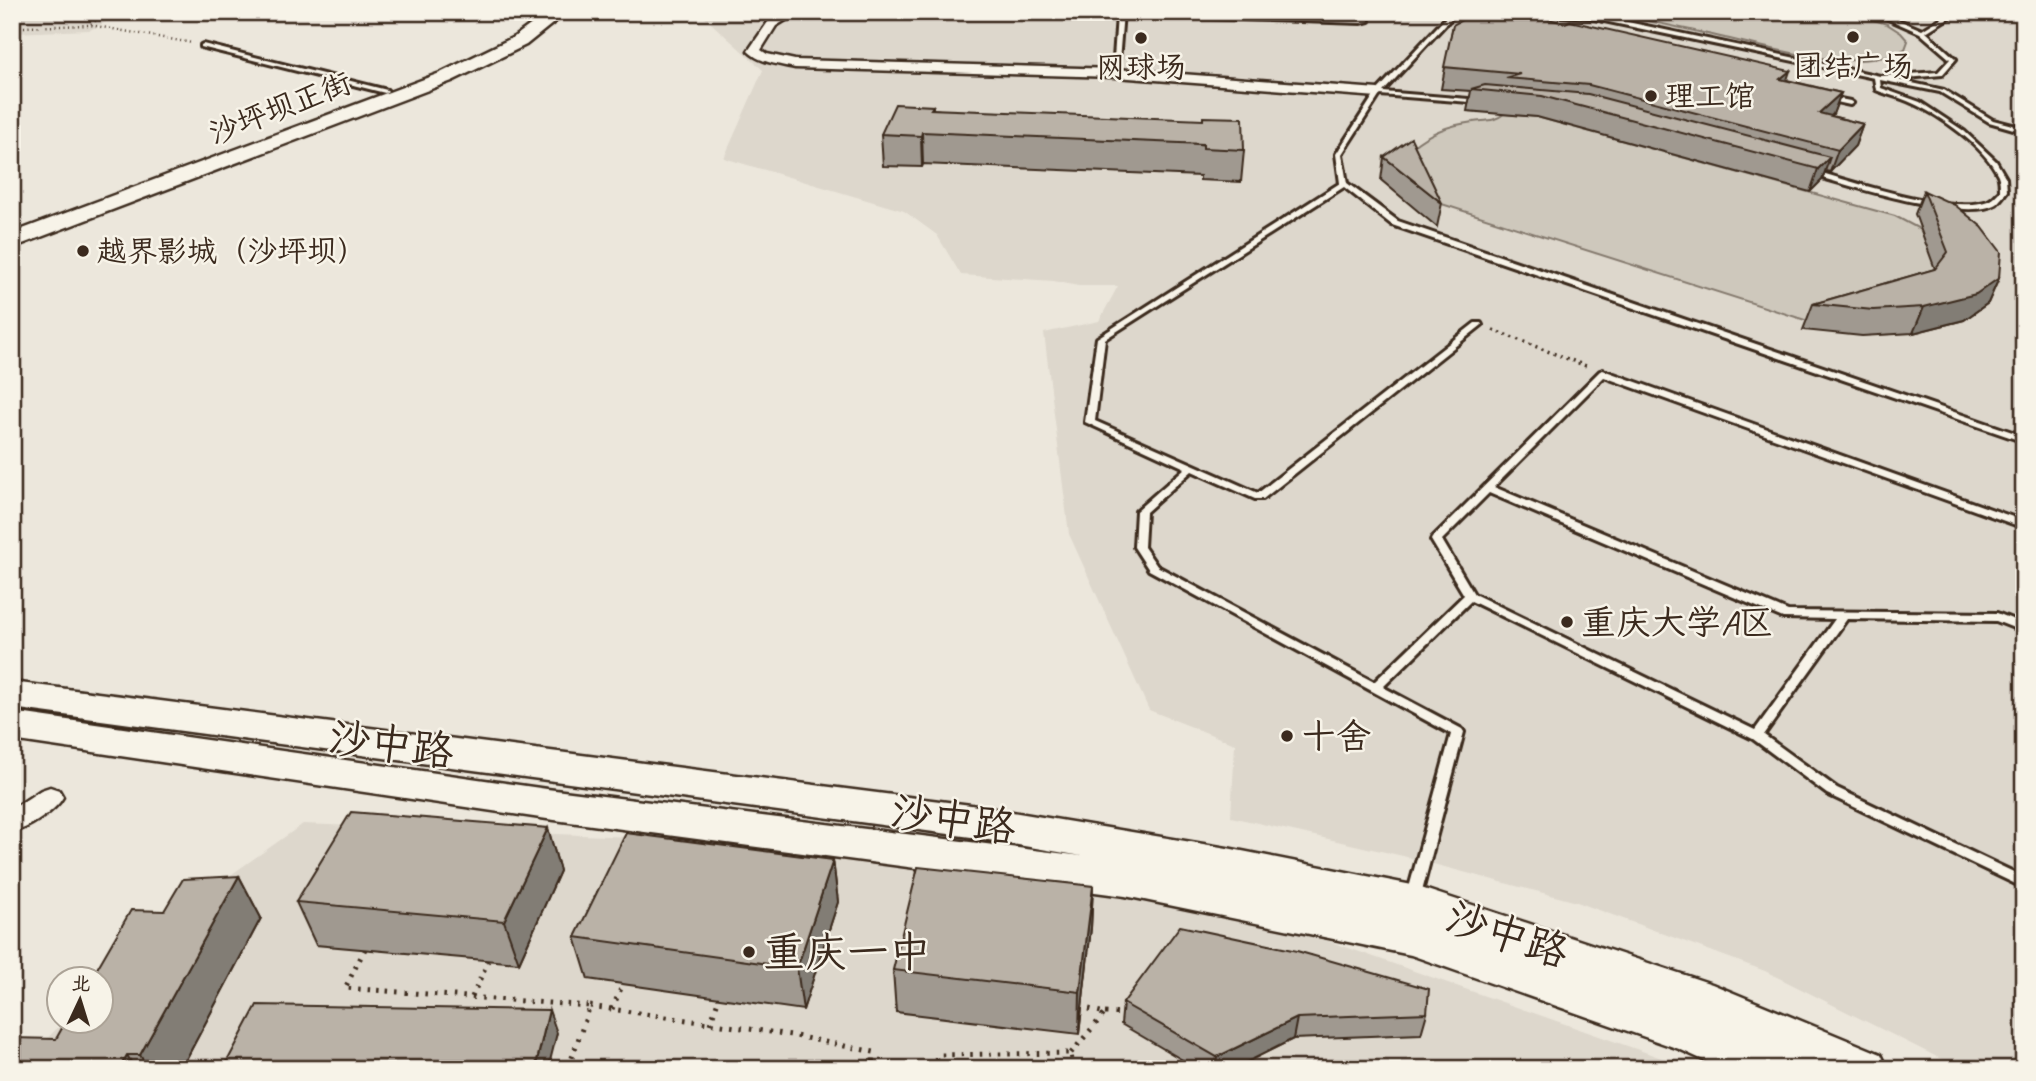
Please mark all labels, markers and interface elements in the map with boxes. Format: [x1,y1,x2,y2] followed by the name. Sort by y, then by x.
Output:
[1845,29,1861,45] marker: 团结广场
[1133,30,1149,46] marker: 网球场
[1793,47,1913,85] place label: 团结广场
[1096,48,1186,86] place label: 网球场
[203,63,357,153] street label: 沙坪坝正街
[1665,77,1755,115] place label: 理工馆
[1643,88,1659,104] marker: 理工馆
[97,232,367,270] place label: 越界影城（沙坪坝）
[75,243,91,259] marker: 越界影城（沙坪坝）
[1581,600,1774,645] place label: 重庆大学A区
[1559,614,1575,630] marker: 重庆大学A区
[325,711,457,779] street label: 沙中路
[1301,714,1371,759] place label: 十舍
[1279,728,1295,744] marker: 十舍
[887,785,1019,855] street label: 沙中路
[1439,890,1575,980] street label: 沙中路
[763,926,931,979] place label: 重庆一中
[741,944,757,960] marker: 重庆一中
[46,965,116,1036] north arrow
[71,971,91,997] text: 北

